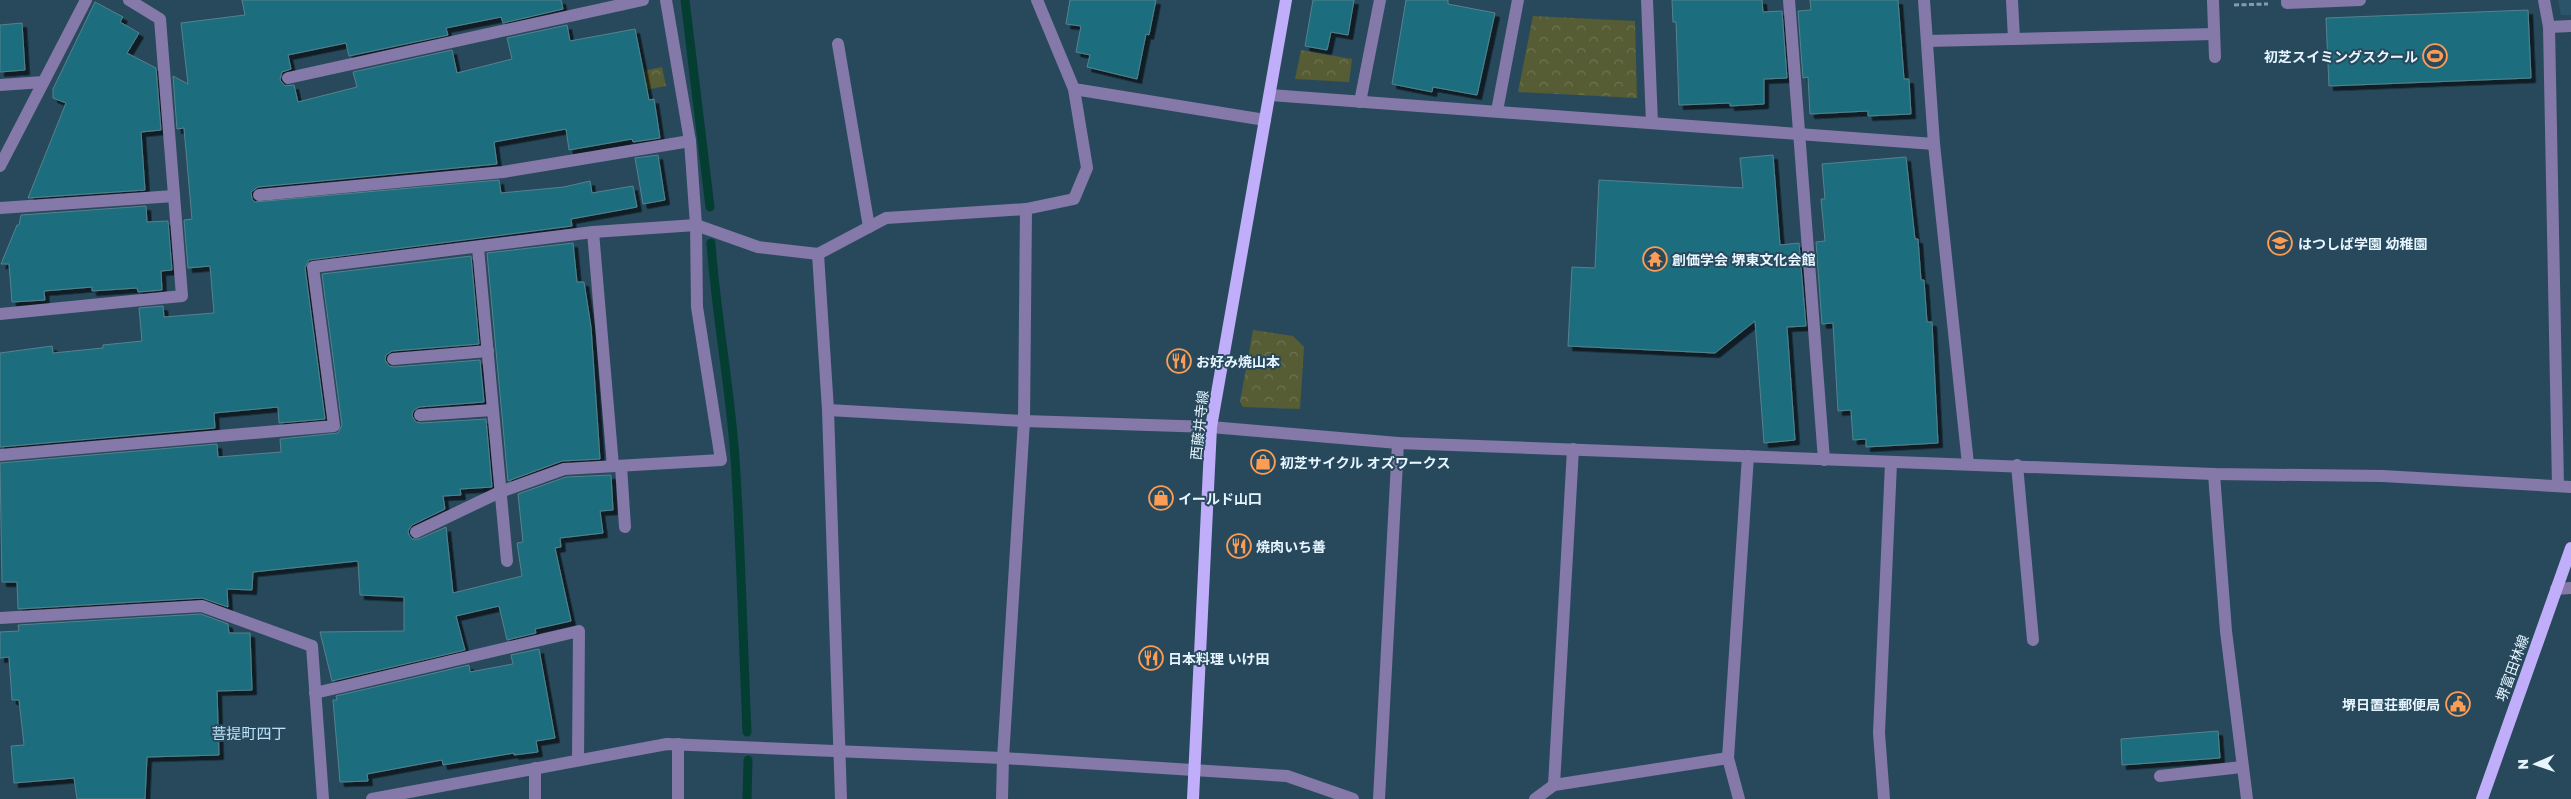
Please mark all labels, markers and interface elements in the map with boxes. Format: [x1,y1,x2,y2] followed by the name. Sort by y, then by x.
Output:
[2422,43,2448,69] sports icon: 初芝スイミングスクール
[2264,48,2418,65] place label: 初芝スイミングスクール
[2267,230,2293,256] school or university icon: はつしば学園 幼稚園
[2298,235,2428,252] place label: はつしば学園 幼稚園
[1642,246,1668,272] temple icon: 創価学会 堺東文化会館
[1672,251,1816,268] place label: 創価学会 堺東文化会館
[1166,348,1192,374] restaurant icon: お好み焼山本
[1196,353,1280,370] place label: お好み焼山本
[1187,389,1211,461] street label: 西藤井寺線
[1250,449,1276,475] shop icon: 初芝サイクル オズワークス
[1280,454,1450,471] place label: 初芝サイクル オズワークス
[1148,485,1174,511] shop icon: イールド山口
[1178,490,1262,507] place label: イールド山口
[1226,533,1252,559] restaurant icon: 焼肉いち善
[1256,538,1326,555] place label: 焼肉いち善
[2492,632,2532,704] street label: 堺富田林線
[1138,645,1164,671] restaurant icon: 日本料理 いけ田
[1168,650,1270,667] place label: 日本料理 いけ田
[2445,691,2471,717] public building icon: 堺日置荘郵便局
[2342,696,2440,713] place label: 堺日置荘郵便局
[211,724,287,742] district label: 菩提町四丁
[2511,739,2561,789] north arrow
[2514,759,2531,770] text: N

